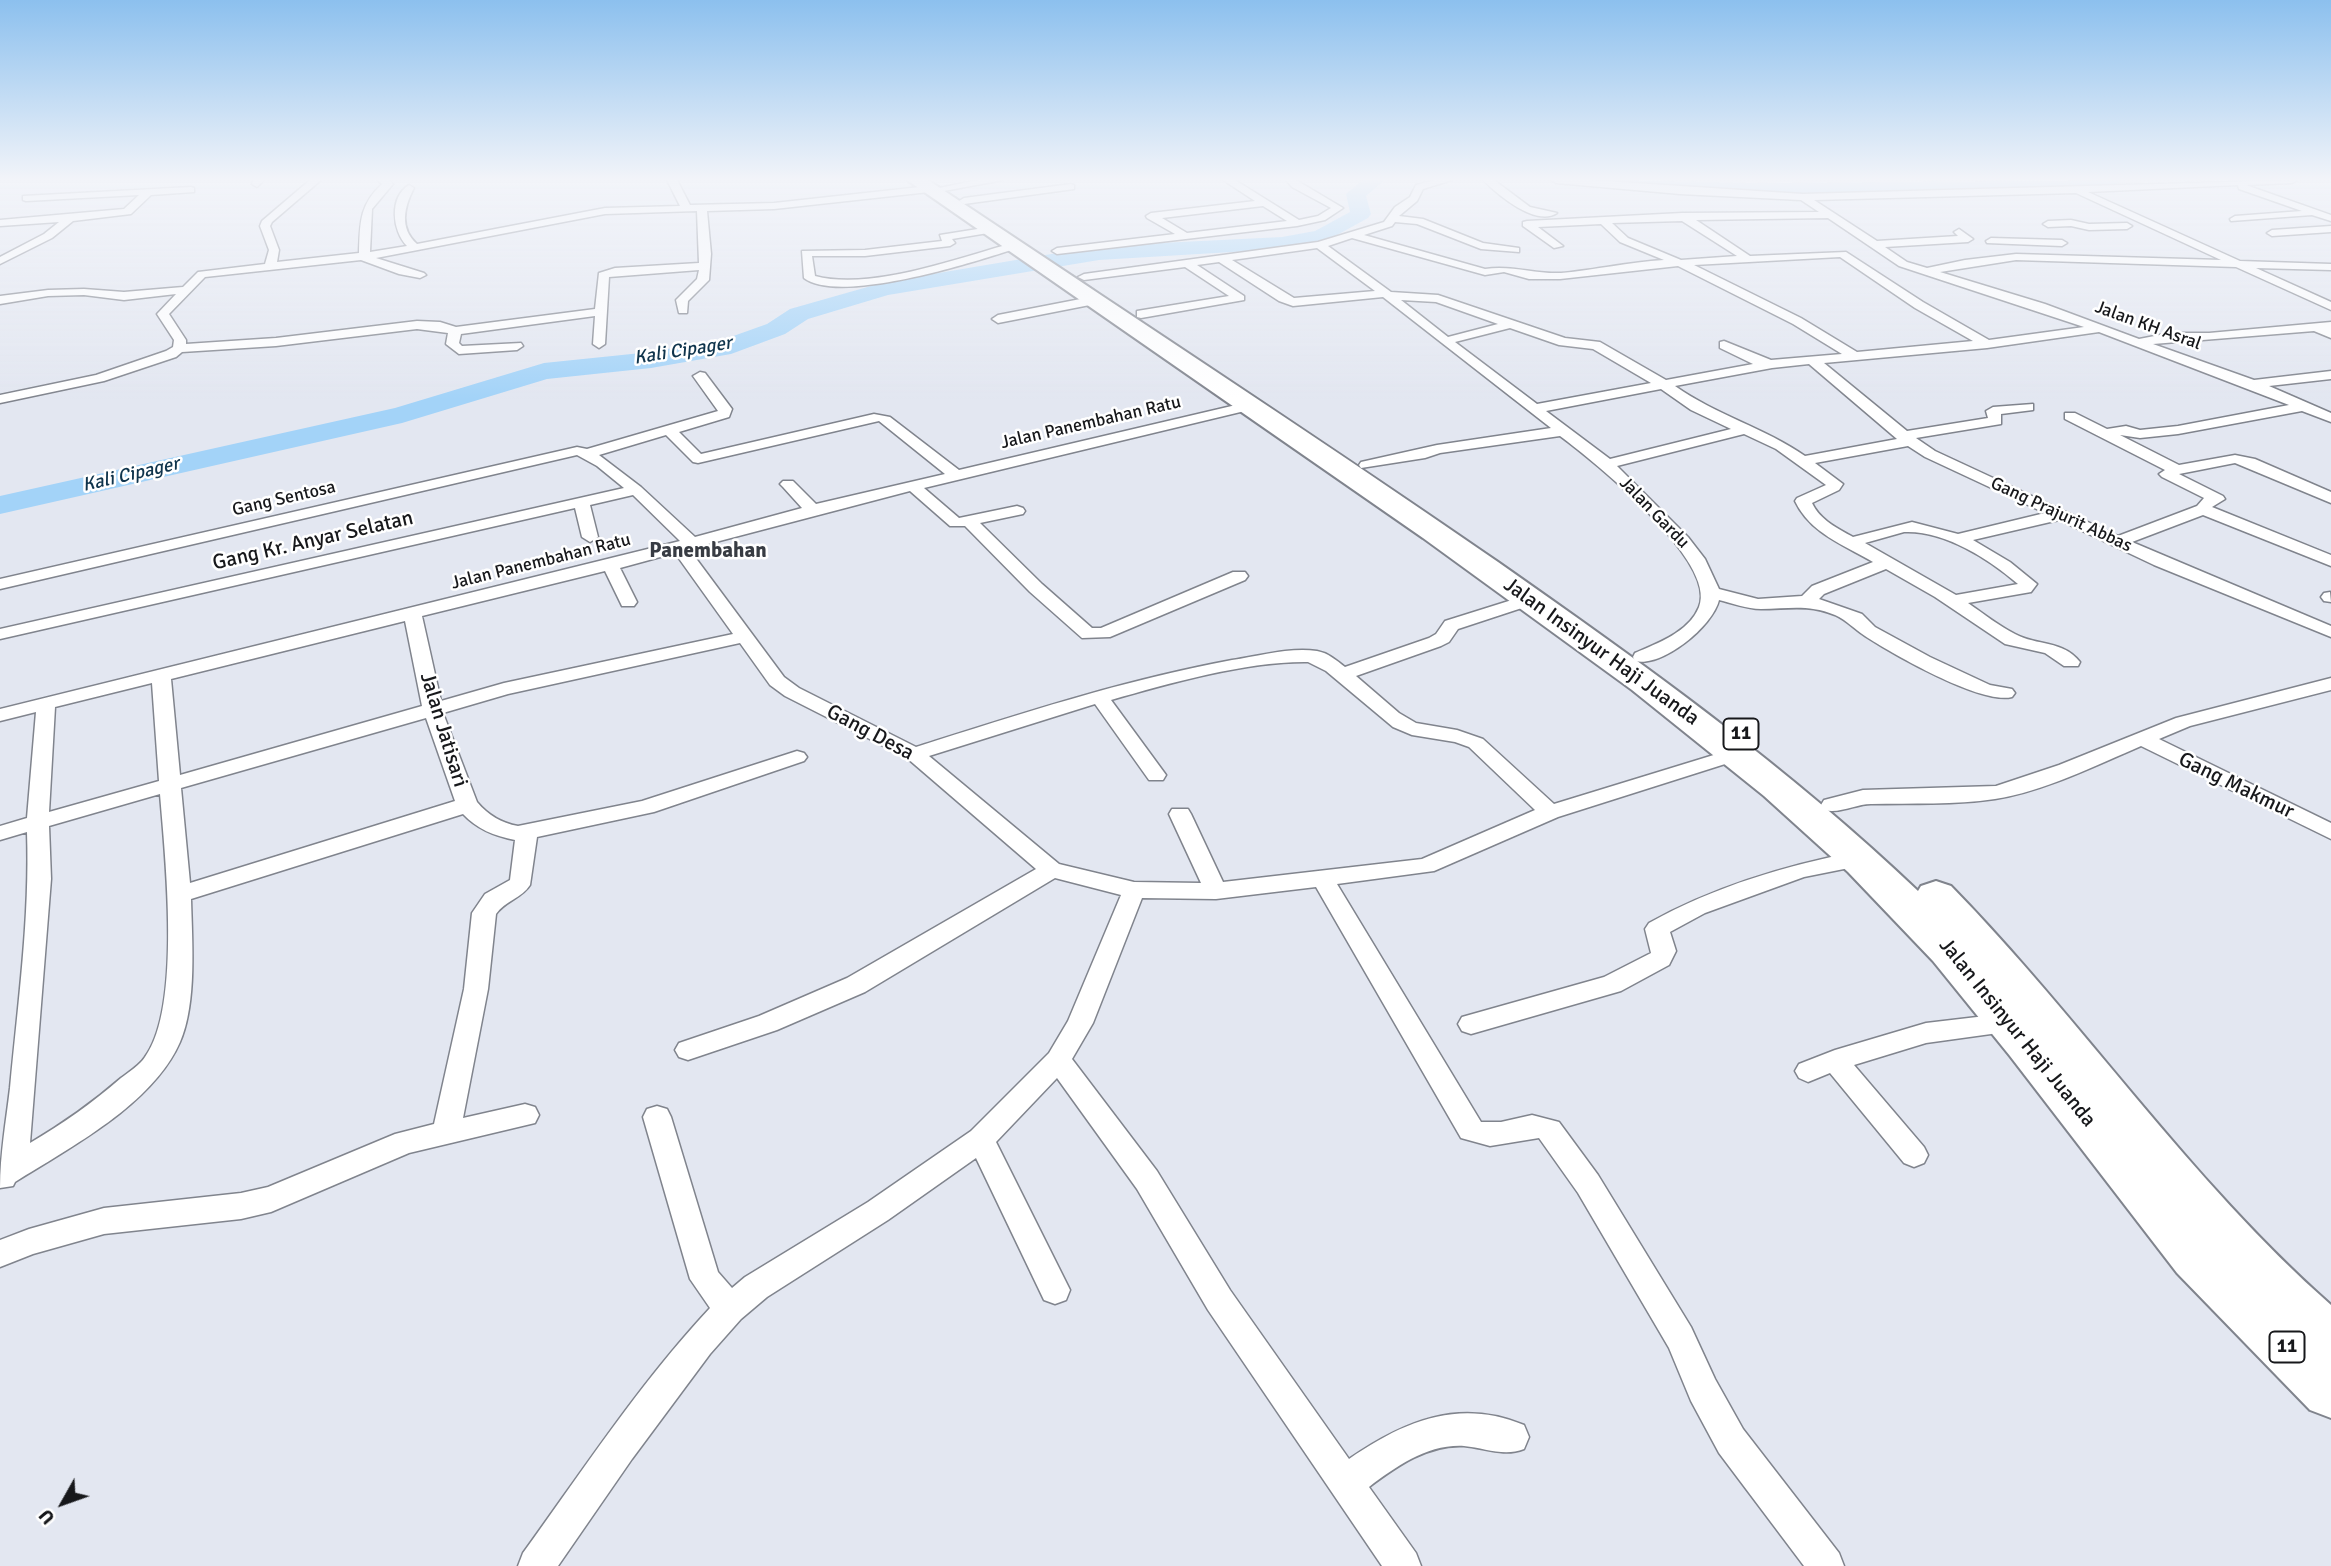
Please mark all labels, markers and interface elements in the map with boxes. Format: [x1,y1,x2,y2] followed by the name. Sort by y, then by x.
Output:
[2092,297,2204,355] street label: Jalan KH Asral
[633,332,733,370] water label: Kali Cipager
[999,392,1183,454] street label: Jalan Panembahan Ratu
[80,453,182,497] water label: Kali Cipager
[1614,473,1694,553] street label: Jalan Gardu
[1987,473,2135,557] street label: Gang Prajurit Abbas
[230,477,338,521] street label: Gang Sentosa
[210,506,416,576] street label: Gang Kr. Anyar Selatan
[449,529,633,595] street label: Jalan Panembahan Ratu
[649,538,767,564] district label: Panembahan
[1498,573,1704,731] street label: Jalan Insinyur Haji Juanda
[414,670,472,790] street label: Jalan Jatisari
[822,700,918,766] street label: Gang Desa
[1724,719,1758,750] road number: 11
[2174,747,2298,825] street label: Gang Makmur
[1933,934,2101,1132] street label: Jalan Insinyur Haji Juanda
[2270,1331,2304,1362] road number: 11
[28,1468,98,1538] north arrow
[34,1504,60,1529] text: U

